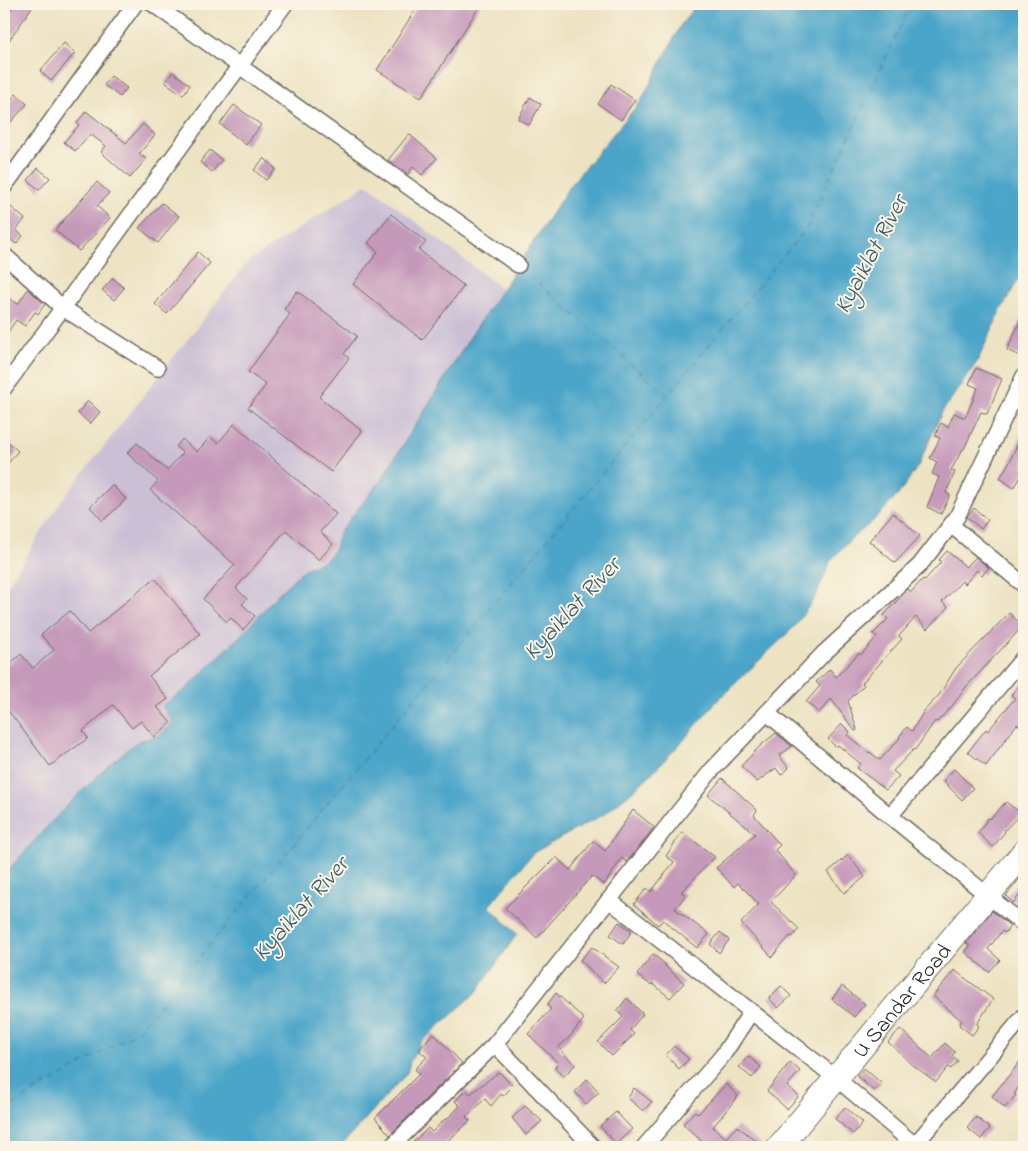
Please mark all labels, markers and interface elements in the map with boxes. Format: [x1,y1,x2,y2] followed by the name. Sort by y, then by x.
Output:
[826,187,919,321] water label: Kyaiklat River
[516,549,632,669] water label: Kyaiklat River
[245,848,360,970] water label: Kyaiklat River
[846,938,961,1066] street label: U Sandar Road

